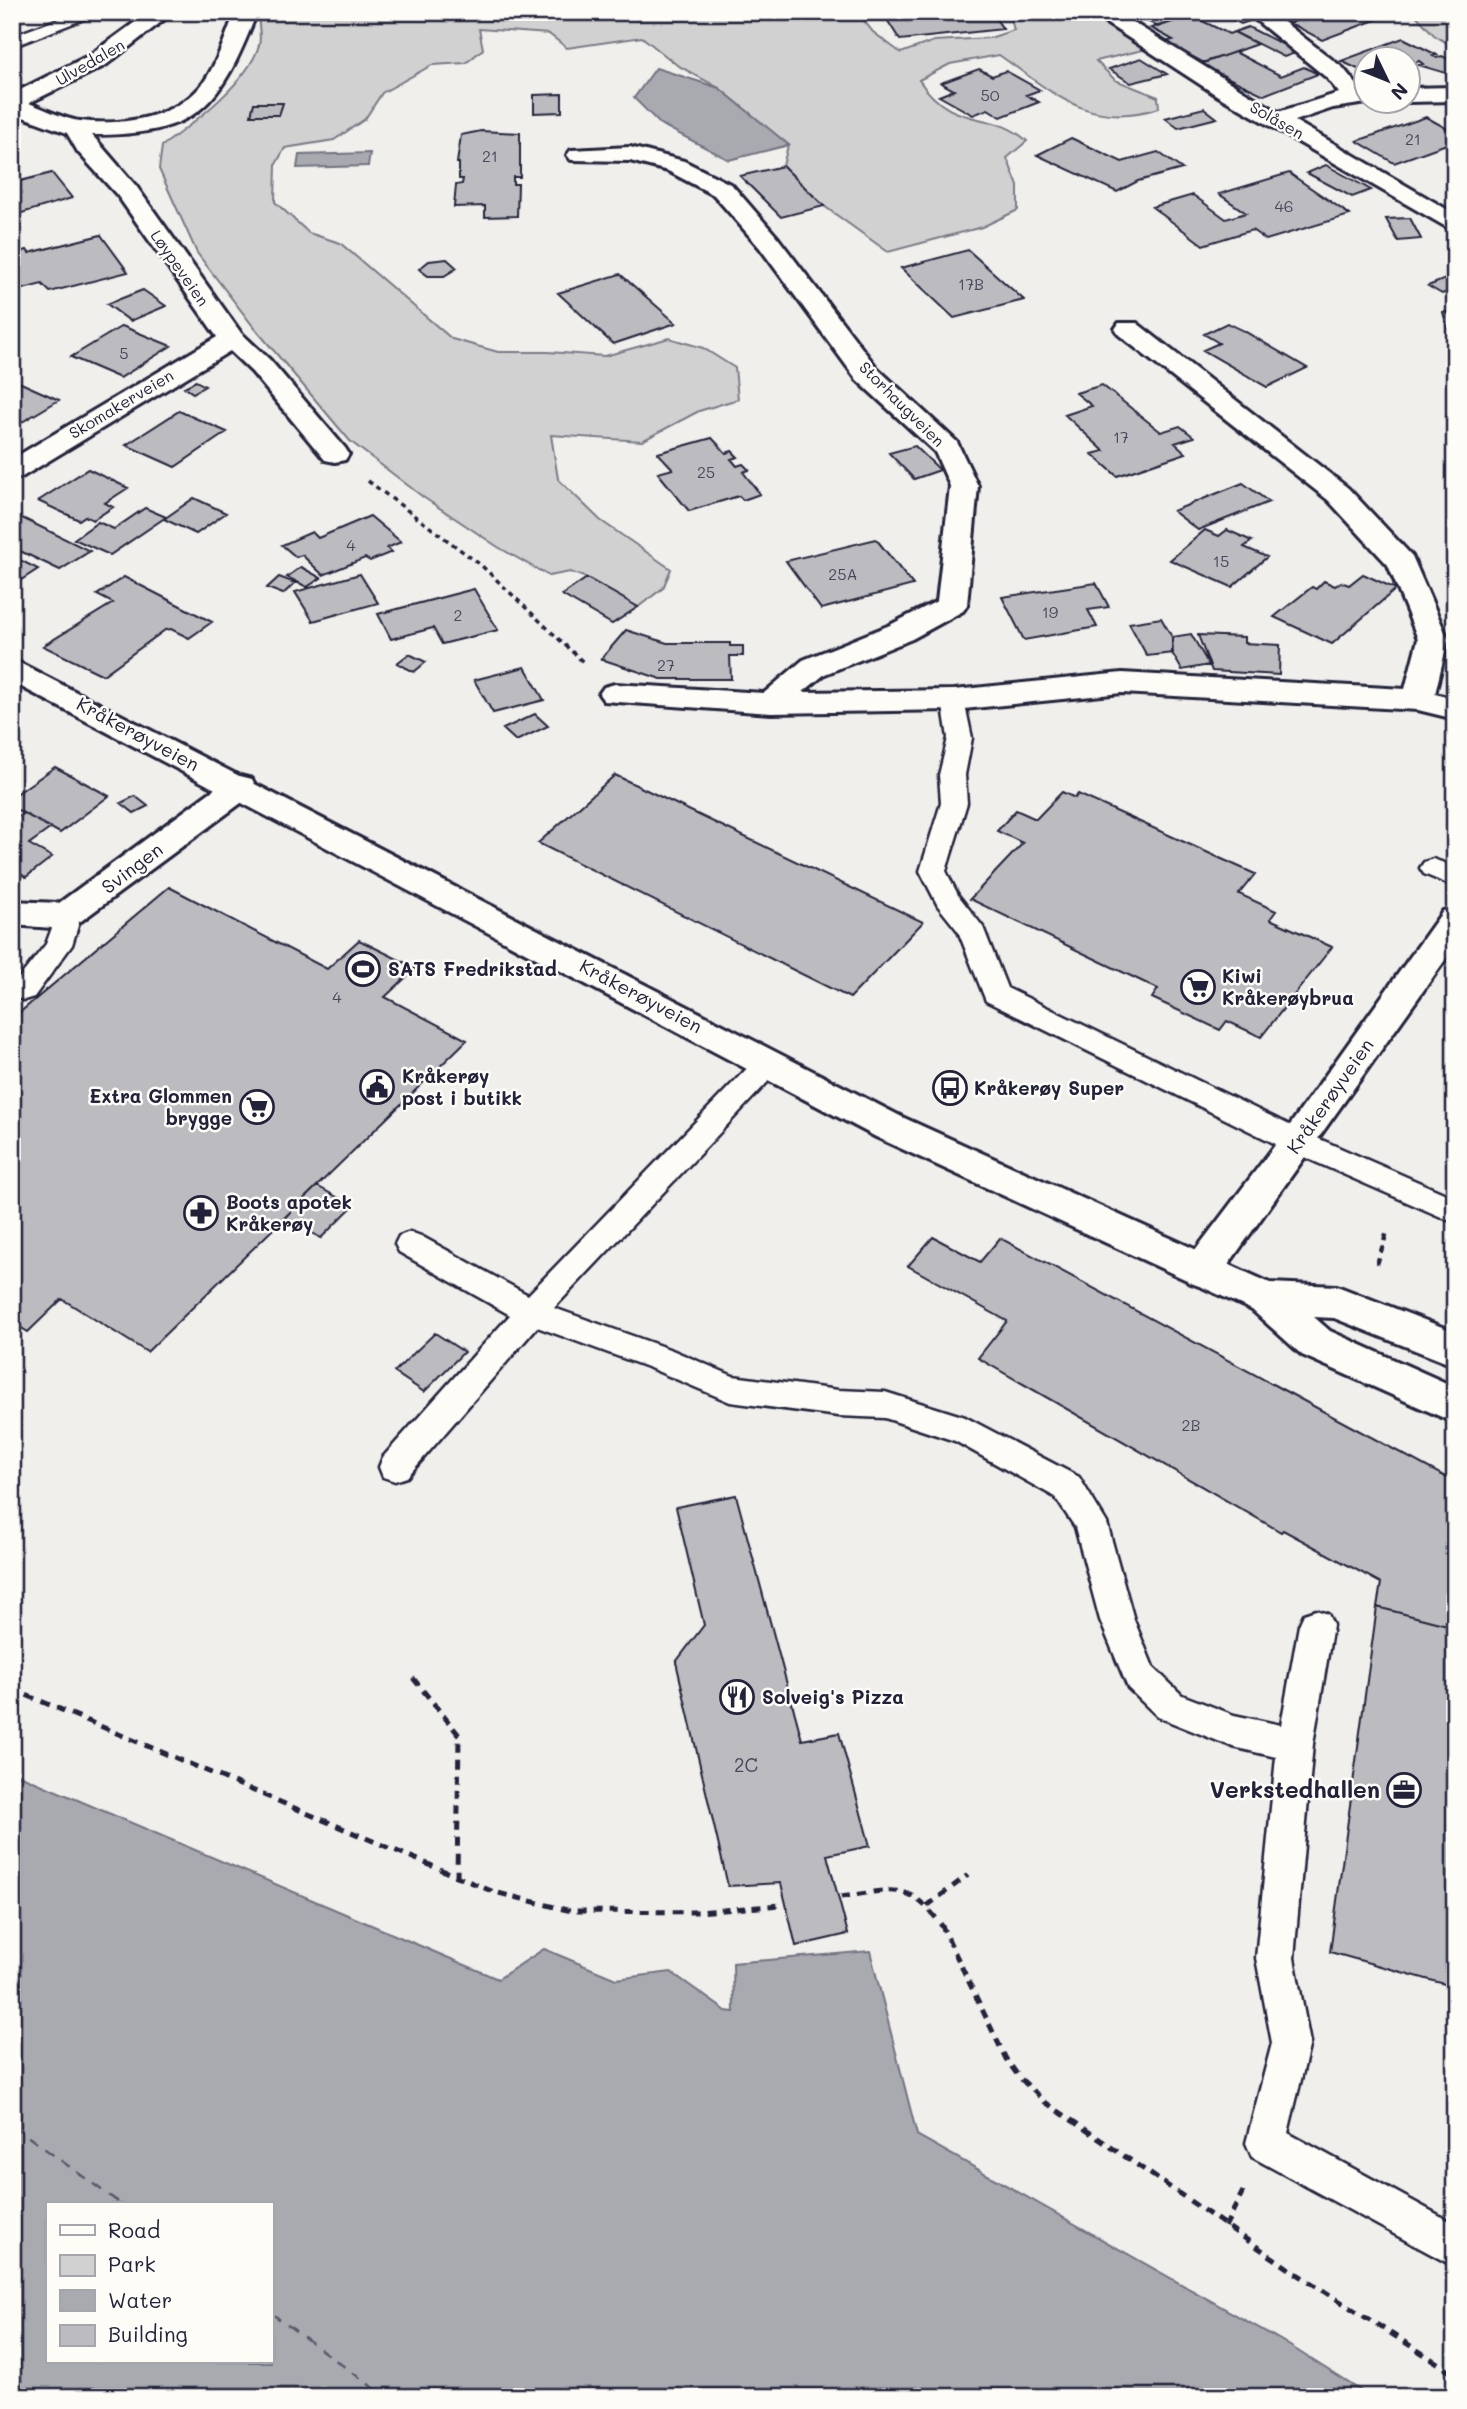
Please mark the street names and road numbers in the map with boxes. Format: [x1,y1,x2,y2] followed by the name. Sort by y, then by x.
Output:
[52,33,128,90] street label: Ulvedalen
[1246,96,1308,143] street label: Solåsen
[147,226,214,310] street label: Løypeveien
[855,356,950,451] street label: Storhaugveien
[65,364,177,443] street label: Skomakerveien
[73,691,204,776] street label: Kråkerøyveien
[96,836,167,899] street label: Svingen
[576,953,707,1038] street label: Kråkerøyveien
[1280,1033,1379,1158] street label: Kråkerøyveien

